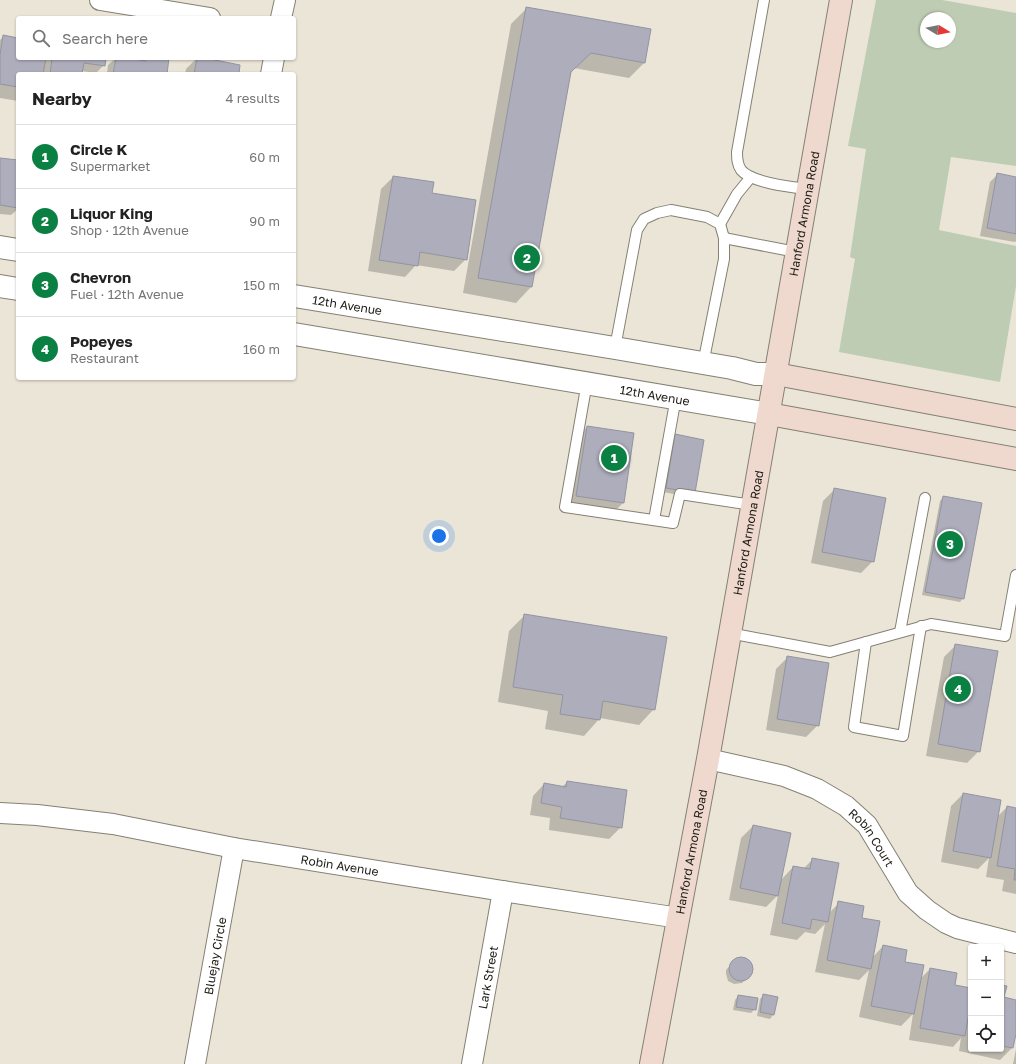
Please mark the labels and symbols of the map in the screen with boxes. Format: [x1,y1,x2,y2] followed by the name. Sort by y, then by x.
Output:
[920,12,956,48] north arrow
[785,150,822,277] street label: Hanford Armona Road
[514,243,540,273] pin: 2
[311,292,383,318] street label: 12th Avenue
[619,382,691,408] street label: 12th Avenue
[601,443,627,473] pin: 1
[729,469,766,597] street label: Hanford Armona Road
[429,526,449,546] your location
[937,529,963,559] pin: 3
[945,674,971,704] pin: 4
[672,788,710,915] street label: Hanford Armona Road
[846,805,898,869] street label: Robin Court
[300,851,380,879] street label: Robin Avenue
[200,916,229,996] street label: Bluejay Circle
[475,944,501,1010] street label: Lark Street

